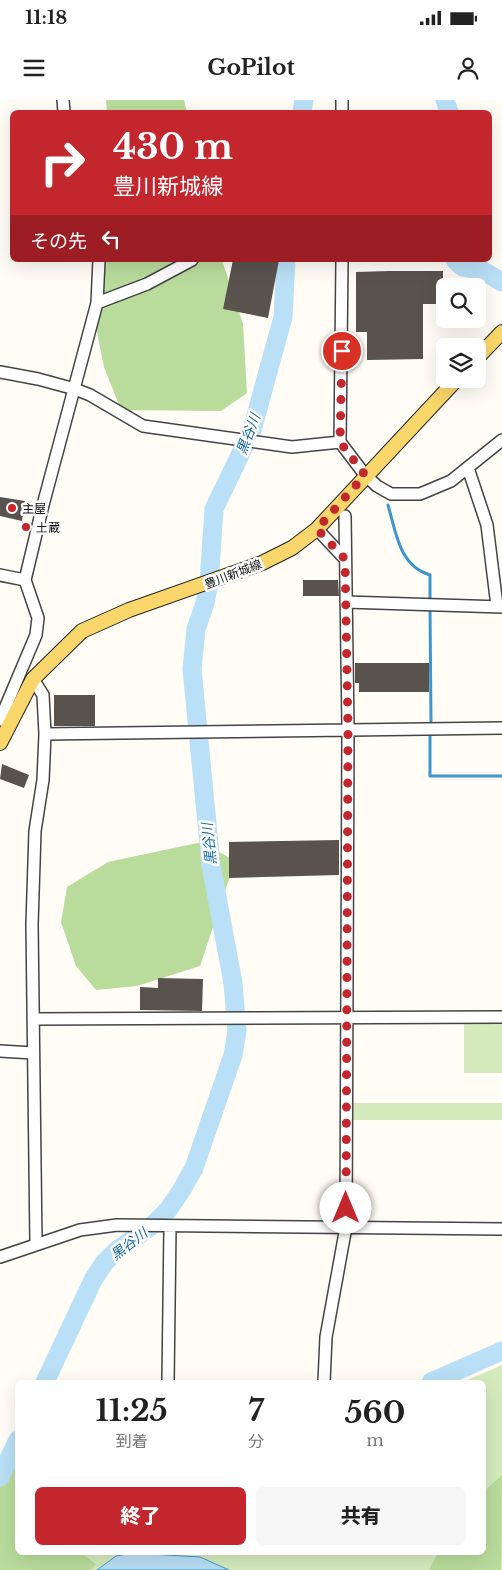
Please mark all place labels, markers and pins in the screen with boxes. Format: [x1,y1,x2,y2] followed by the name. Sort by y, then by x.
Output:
[321,330,363,372] pin
[22,501,46,516] place label: 主屋
[6,502,18,514] marker: 主屋
[36,520,60,535] place label: 土蔵
[20,521,32,533] marker: 土蔵

